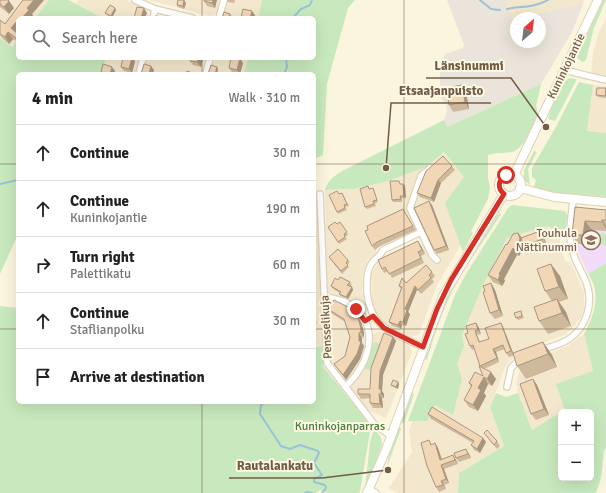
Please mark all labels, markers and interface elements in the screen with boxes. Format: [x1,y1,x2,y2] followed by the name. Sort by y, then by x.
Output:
[510,12,546,48] north arrow
[16,16,316,60] search box
[30,27,52,49] icon: search
[62,29,138,47] text: Search here
[544,31,589,102] street label: Kuninkojantie
[426,53,511,78] callout: Länsinummi
[434,58,504,74] text: Länsinummi
[391,78,491,103] callout: Etsaajanpuisto
[399,83,483,99] text: Etsaajanpuisto
[32,88,73,109] text: 4 min
[229,90,300,106] text: Walk · 310 m
[32,142,54,164] icon: ahead
[70,144,129,162] text: Continue
[273,145,300,161] text: 30 m
[497,166,515,184] route start
[70,192,129,210] text: Continue
[32,198,54,220] icon: ahead
[266,201,300,217] text: 190 m
[70,210,147,226] text: Kuninkojantie
[516,226,577,255] place label: Touhula Nättinummi
[580,229,602,251] school or university icon: Touhula Nättinummi
[70,248,135,266] text: Turn right
[32,254,54,276] icon: right
[273,257,300,273] text: 60 m
[70,266,131,282] text: Palettikatu
[317,295,336,359] street label: Pensselikuja
[347,300,365,318] route end
[70,304,129,322] text: Continue
[32,310,54,332] icon: ahead
[273,313,300,329] text: 30 m
[70,322,144,338] text: Staflianpolku
[32,366,54,388] icon: arrive
[70,368,205,386] text: Arrive at destination
[558,409,594,481] map controls
[558,409,594,445] button: +
[295,419,385,434] park label: Kuninkojanparras
[558,445,594,481] button: −
[229,453,322,478] callout: Rautalankatu
[237,458,313,474] text: Rautalankatu

